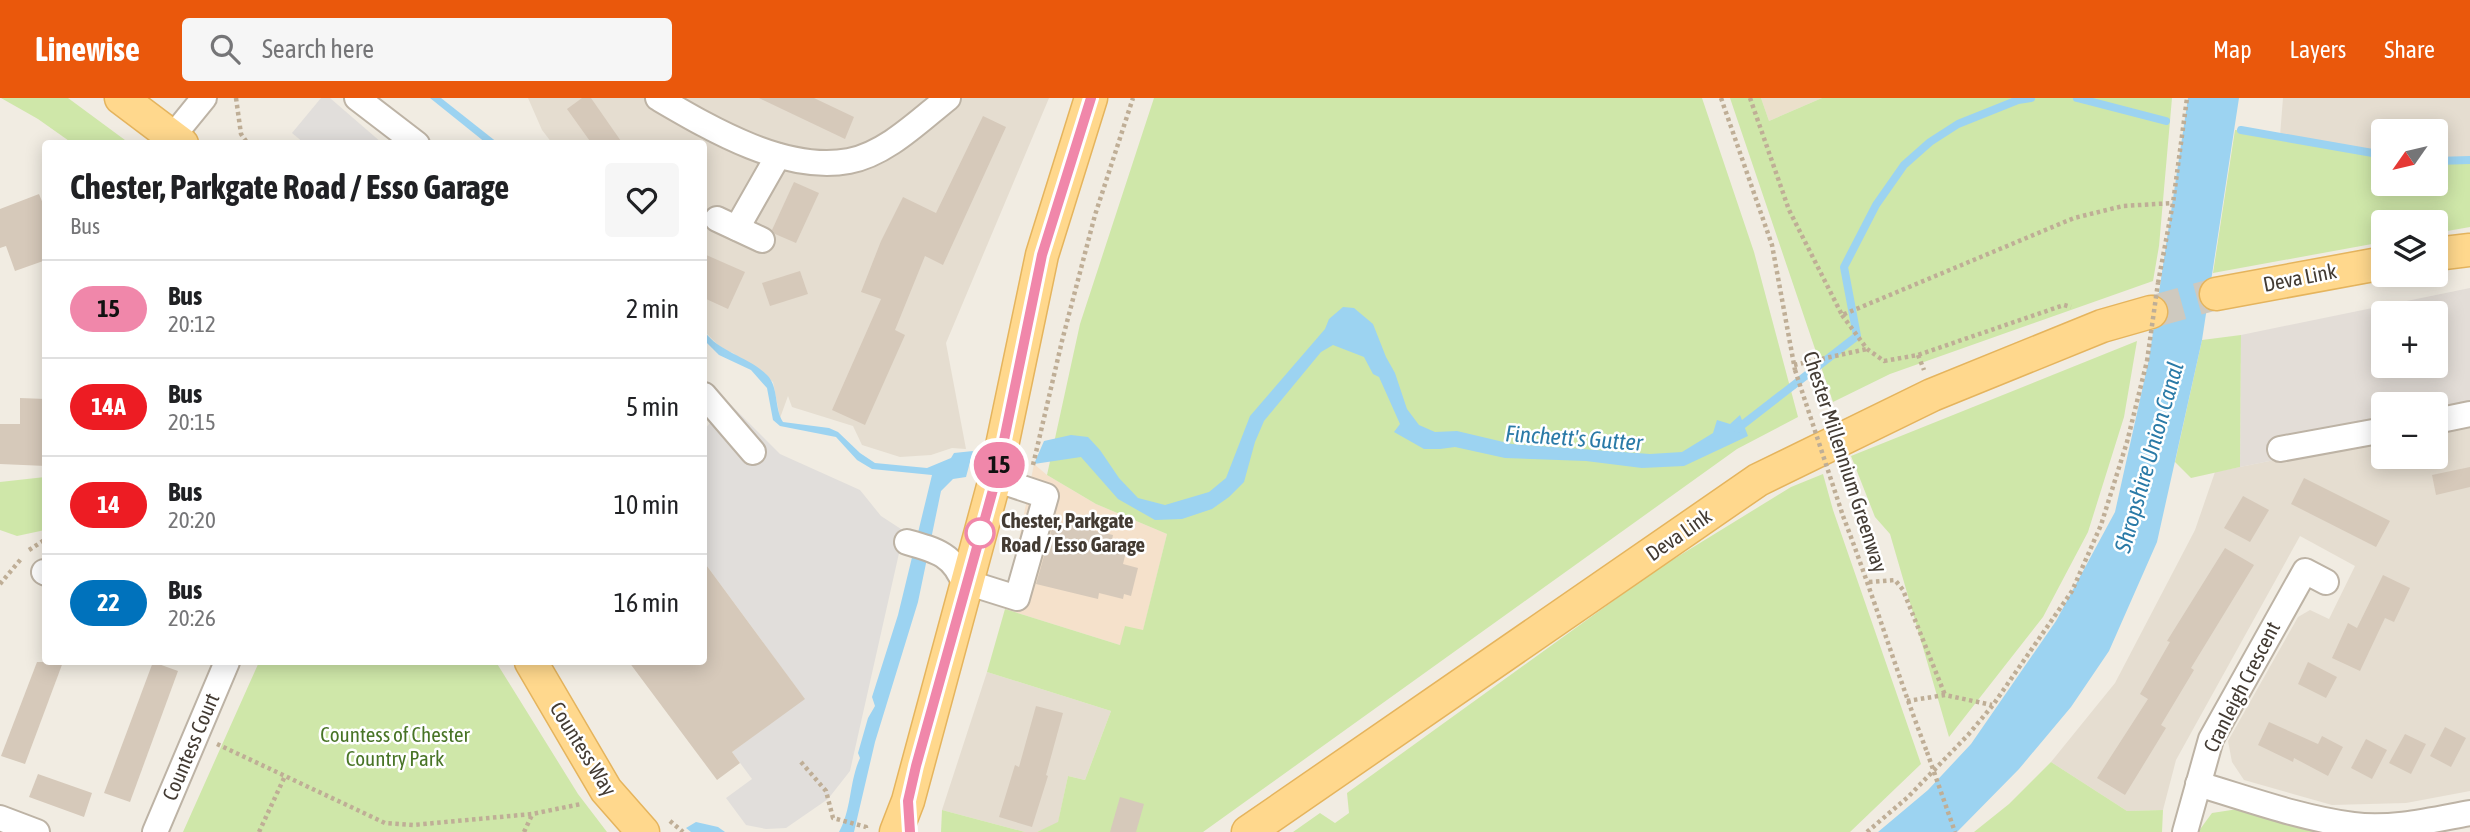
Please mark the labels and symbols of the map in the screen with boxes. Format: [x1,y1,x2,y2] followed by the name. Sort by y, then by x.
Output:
[2371,119,2448,196] north arrow
[2261,258,2339,296] street label: Deva Link
[1799,348,1893,576] street label: Chester Millennium Greenway
[2109,359,2189,556] water label: Shropshire Union Canal
[1504,420,1645,456] water label: Finchett's Gutter
[968,442,1030,488] line badge: 15
[1641,503,1716,565] street label: Deva Link
[1001,508,1145,556] place label: Chester, Parkgate Road / Esso Garage
[965,518,995,548] marker: Chester, Parkgate Road / Esso Garage
[2198,617,2284,756] street label: Cranleigh Crescent
[157,689,223,804] street label: Countess Court
[546,697,622,800] street label: Countess Way
[320,722,471,770] park label: Countess of Chester Country Park

